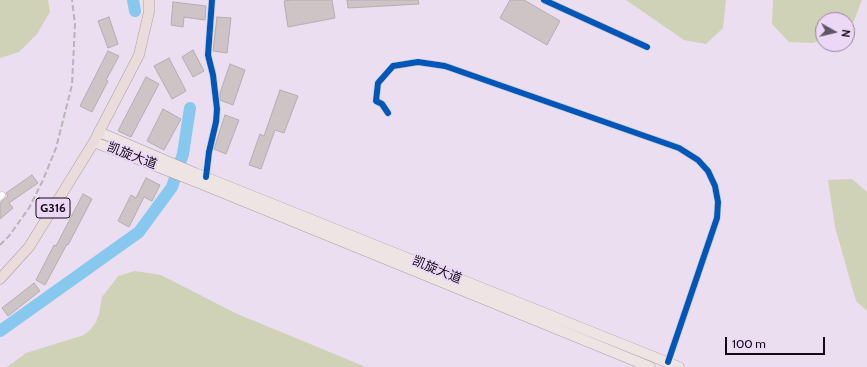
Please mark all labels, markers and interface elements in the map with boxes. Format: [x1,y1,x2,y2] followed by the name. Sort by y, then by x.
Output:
[815,12,855,52] north arrow
[838,29,853,38] text: N
[105,139,159,173] street label: 凯旋大道
[36,198,70,218] road number: G316
[410,253,464,287] street label: 凯旋大道
[727,329,827,355] scale bar
[732,336,766,351] text: 100 m

